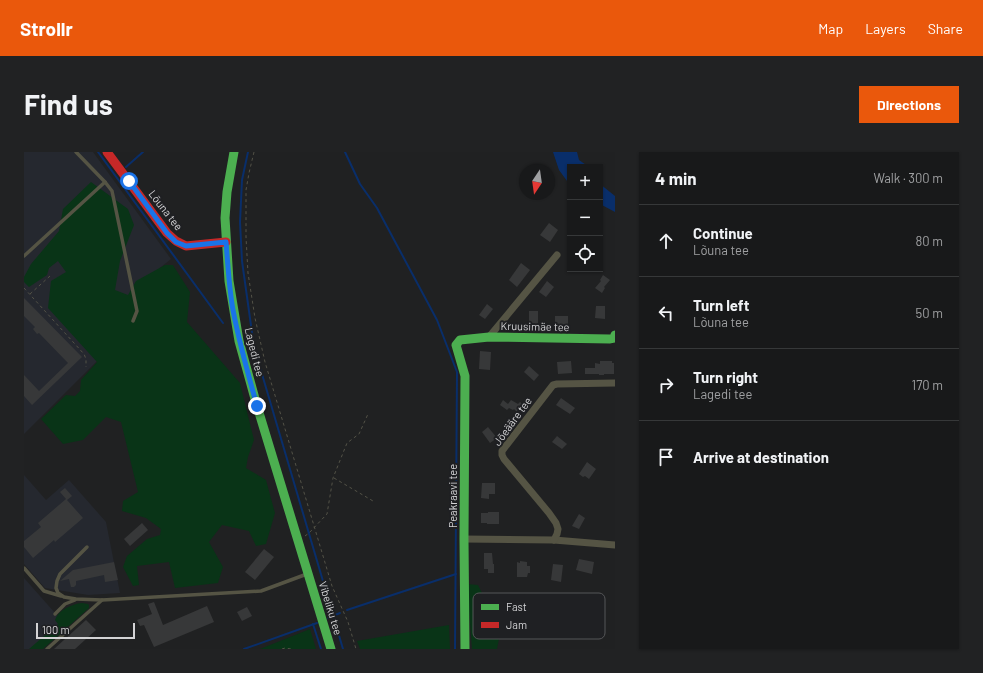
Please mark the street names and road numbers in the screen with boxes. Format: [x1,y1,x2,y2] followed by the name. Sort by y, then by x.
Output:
[146,187,186,233] street label: Lõuna tee
[500,319,570,333] street label: Kruusimäe tee
[243,326,267,378] street label: Lagedi tee
[490,394,534,448] street label: Jõeääre tee
[446,464,459,528] street label: Peakraavi tee
[317,580,345,637] street label: Vibeliku tee

